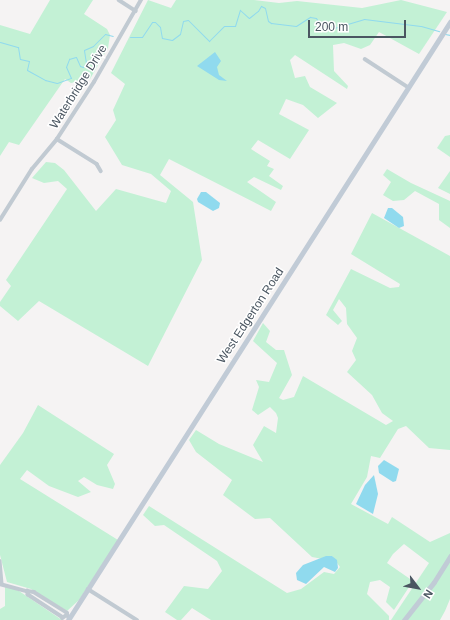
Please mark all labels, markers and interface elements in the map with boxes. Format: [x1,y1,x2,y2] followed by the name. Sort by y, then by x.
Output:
[310,12,408,38] scale bar
[315,20,348,34] text: 200 m
[47,42,111,132] street label: Waterbridge Drive
[215,265,287,367] street label: West Edgerton Road
[398,568,438,608] north arrow
[421,588,435,601] text: N

